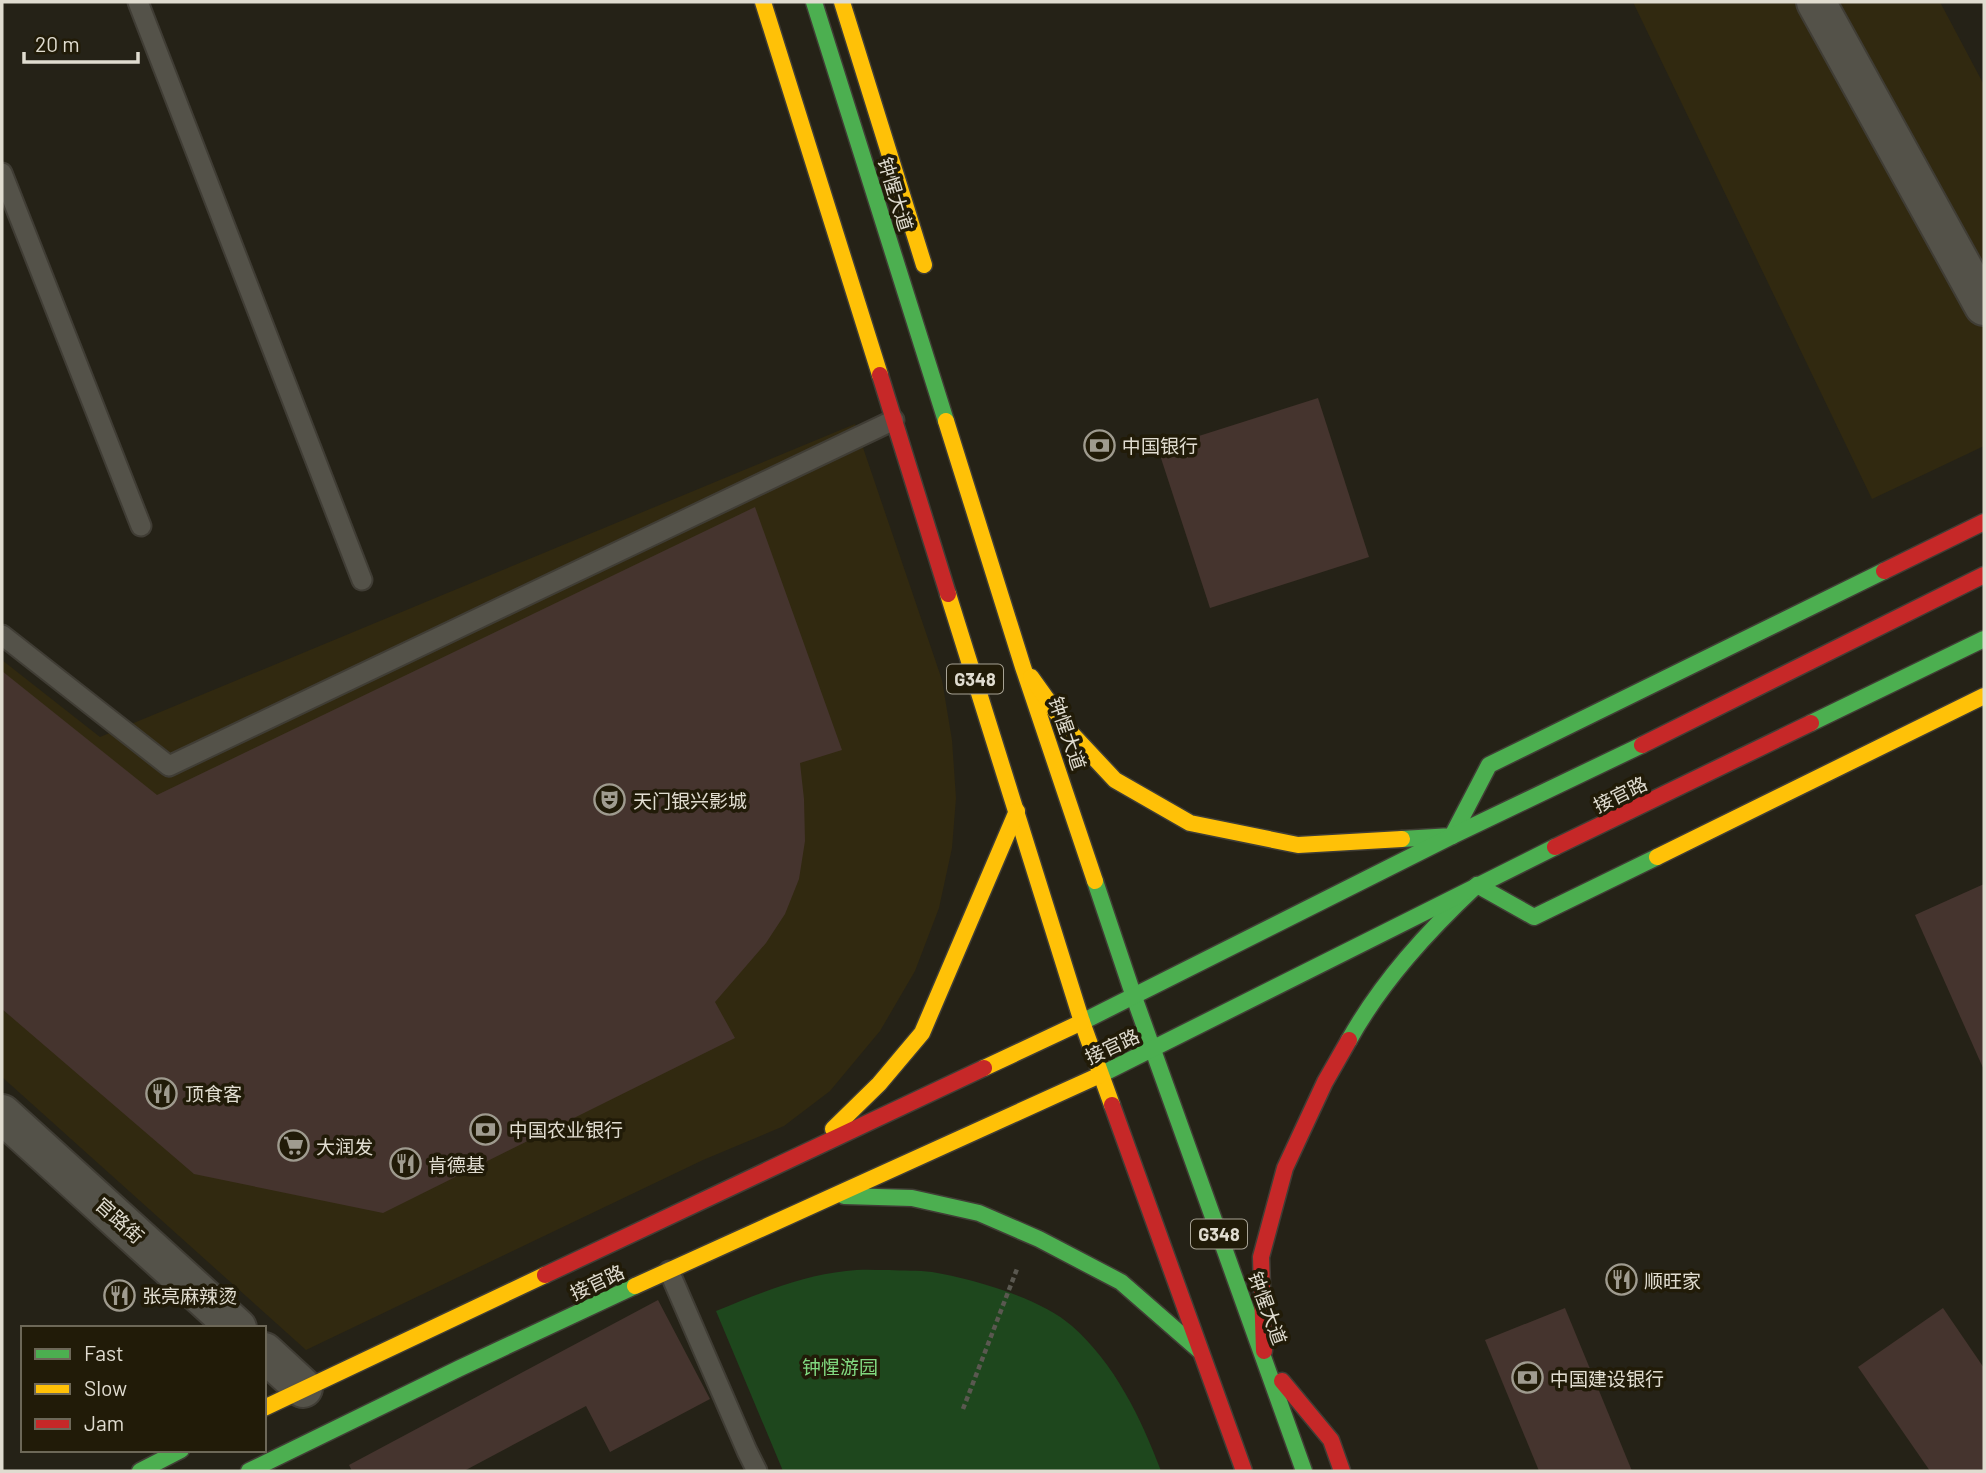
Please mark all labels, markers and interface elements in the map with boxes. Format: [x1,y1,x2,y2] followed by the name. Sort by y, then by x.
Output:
[24,21,138,65] scale bar
[35,31,80,56] text: 20 m
[874,154,918,234] street label: 钟惺大道
[1082,428,1116,462] bank icon: 中国银行
[1122,434,1198,457] place label: 中国银行
[947,664,1003,694] road number: G348
[1045,693,1091,773] street label: 钟惺大道
[1589,771,1651,817] street label: 接官路
[593,783,627,817] theatre icon: 天门银兴影城
[633,789,747,812] place label: 天门银兴影城
[1081,1024,1143,1068] street label: 接官路
[145,1076,179,1110] restaurant icon: 顶食客
[185,1082,242,1105] place label: 顶食客
[469,1112,503,1146] bank icon: 中国农业银行
[509,1118,623,1141] place label: 中国农业银行
[276,1129,310,1163] supermarket icon: 大润发
[316,1135,373,1158] place label: 大润发
[388,1147,422,1181] restaurant icon: 肯德基
[428,1153,485,1176] place label: 肯德基
[91,1192,149,1248] street label: 官路街
[1191,1219,1247,1248] road number: G348
[566,1260,628,1304] street label: 接官路
[1604,1263,1638,1297] restaurant icon: 顺旺家
[1244,1268,1292,1348] street label: 钟惺大道
[1644,1269,1701,1292] place label: 顺旺家
[102,1278,136,1312] restaurant icon: 张亮麻辣烫
[142,1284,237,1307] place label: 张亮麻辣烫
[21,1326,266,1452] legend
[84,1340,124,1365] text: Fast
[802,1355,878,1378] park label: 钟惺游园
[1510,1361,1544,1395] bank icon: 中国建设银行
[1550,1367,1664,1390] place label: 中国建设银行
[84,1375,127,1400] text: Slow
[84,1410,124,1435] text: Jam

